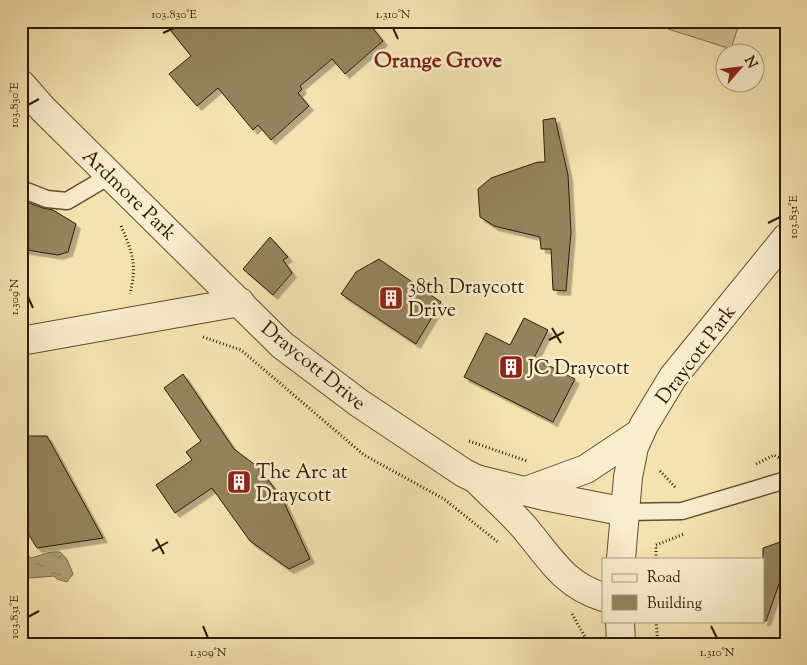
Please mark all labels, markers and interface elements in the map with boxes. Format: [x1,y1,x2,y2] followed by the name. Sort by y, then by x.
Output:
[151,6,197,24] text: 103.830°E
[376,6,411,24] text: 1.310°N
[714,42,764,92] north arrow
[374,47,502,77] district label: Orange Grove
[738,53,761,72] text: N
[6,82,24,128] text: 103.830°E
[75,143,182,248] street label: Ardmore Park
[785,195,803,239] text: 103.831°E
[408,274,524,326] place label: 38th Draycott Drive
[6,278,24,315] text: 1.309°N
[378,285,404,311] building icon: 38th Draycott Drive
[650,300,744,411] street label: Draycott Park
[254,315,371,418] street label: Draycott Drive
[498,354,524,380] building icon: JC Draycott
[527,355,630,384] place label: JC Draycott
[256,459,348,511] place label: The Arc at Draycott
[226,469,252,495] building icon: The Arc at Draycott
[602,558,764,622] legend
[647,568,681,589] text: Road
[647,594,702,615] text: Building
[6,595,24,639] text: 103.831°E
[190,644,227,662] text: 1.309°N
[700,644,735,662] text: 1.310°N

